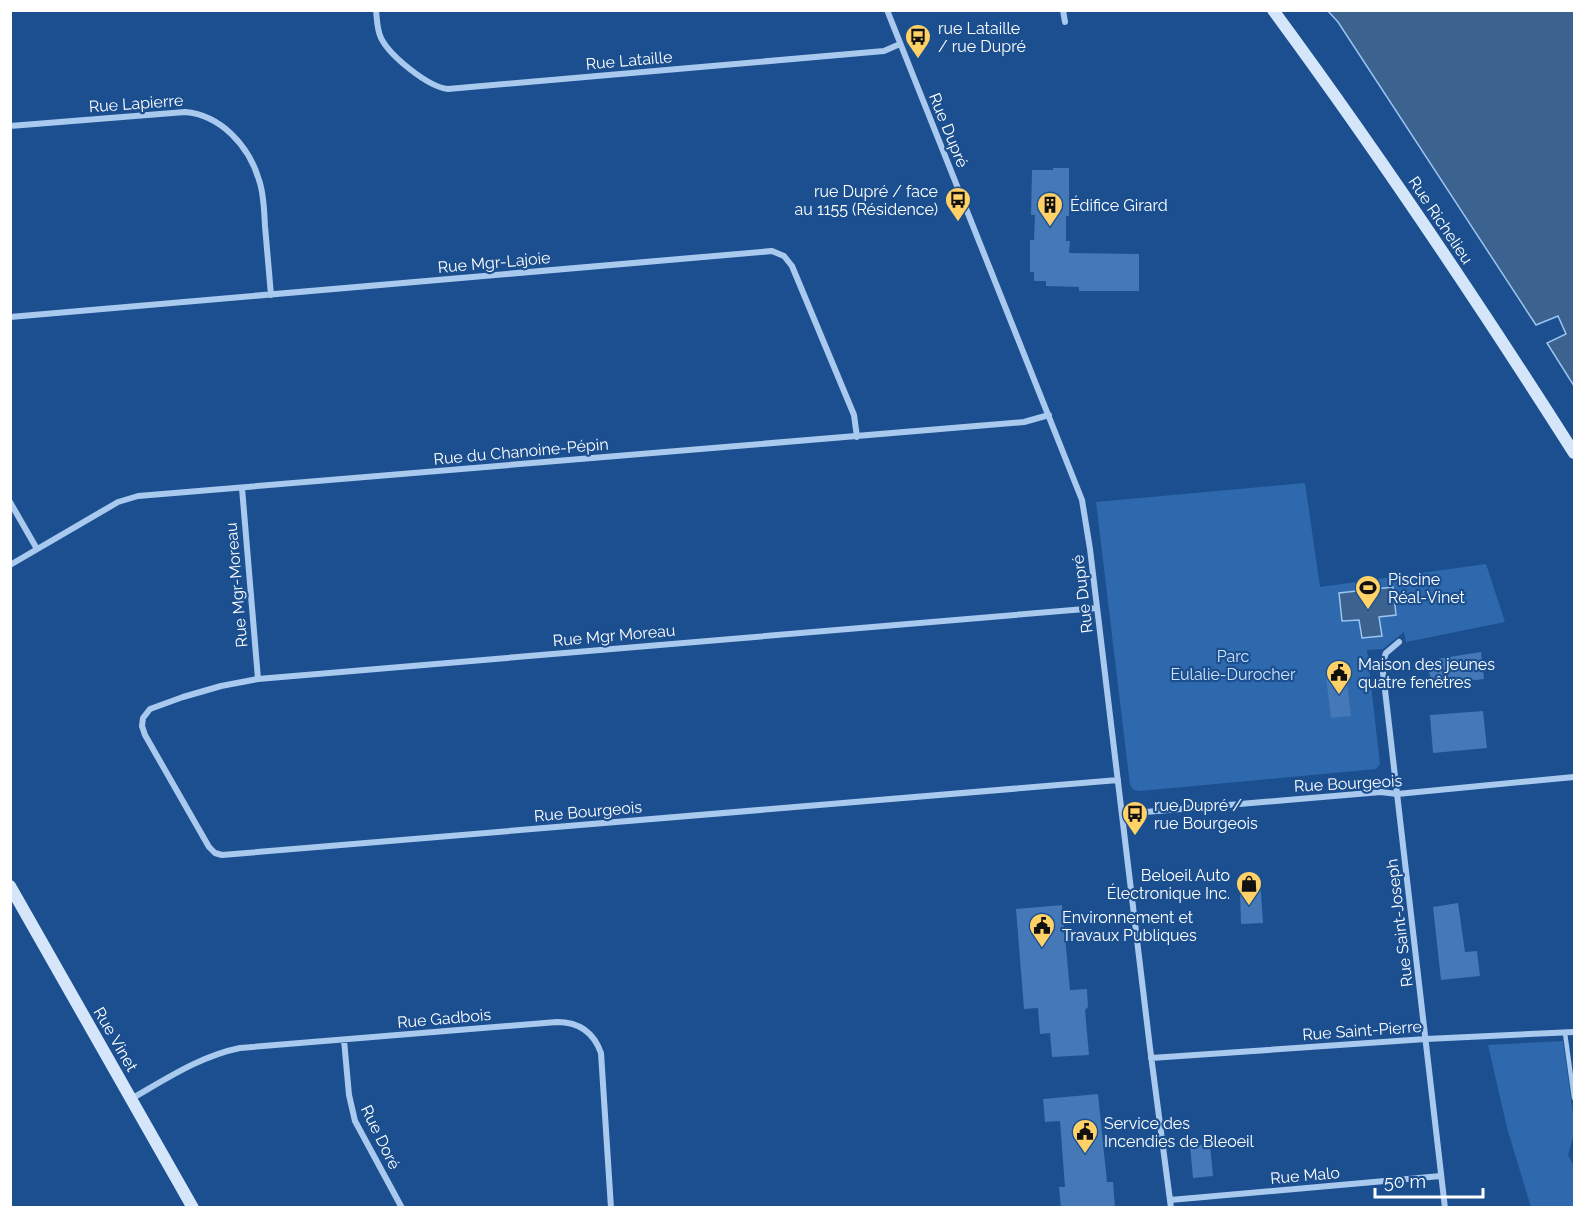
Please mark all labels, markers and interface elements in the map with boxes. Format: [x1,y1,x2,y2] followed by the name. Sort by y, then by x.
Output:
[938,19,1026,56] place label: rue Lataille / rue Dupré
[903,22,933,60] bus stop icon: rue Lataille / rue Dupré
[585,47,673,74] street label: Rue Lataille
[925,90,972,170] street label: Rue Dupré
[88,91,184,116] street label: Rue Lapierre
[1404,173,1477,268] street label: Rue Richelieu
[795,182,938,219] place label: rue Dupré / face au 1155 (Résidence)
[943,185,973,223] bus stop icon: rue Dupré / face au 1155 (Résidence)
[1035,190,1065,228] building icon: Édifice Girard
[1070,195,1168,215] place label: Édifice Girard
[437,248,551,277] street label: Rue Mgr-Lajoie
[433,434,609,469] street label: Rue du Chanoine-Pépin
[222,522,251,648] street label: Rue Mgr-Moreau
[1068,554,1097,634] street label: Rue Dupré
[1388,570,1466,607] place label: Piscine Réal-Vinet
[1353,573,1383,611] sports icon: Piscine Réal-Vinet
[552,621,676,650] street label: Rue Mgr Moreau
[1170,647,1296,684] park label: Parc Eulalie-Durocher
[1358,655,1495,692] place label: Maison des jeunes quatre fenêtres
[1324,658,1354,696] public building icon: Maison des jeunes quatre fenêtres
[1293,771,1403,796] street label: Rue Bourgeois
[1154,796,1258,833] place label: rue Dupré / rue Bourgeois
[533,797,643,826] street label: Rue Bourgeois
[1120,799,1150,837] bus stop icon: rue Dupré / rue Bourgeois
[1382,858,1417,988] street label: Rue Saint-Joseph
[1107,866,1230,903] place label: Beloeil Auto Électronique Inc.
[1234,869,1264,907] shop icon: Beloeil Auto Électronique Inc.
[1062,908,1197,945] place label: Environnement et Travaux Publiques
[1027,911,1057,949] public building icon: Environnement et Travaux Publiques
[90,1004,142,1075] street label: Rue Vinet
[396,1005,492,1032] street label: Rue Gadbois
[1302,1017,1422,1044] street label: Rue Saint-Pierre
[357,1102,404,1172] street label: Rue Doré
[1104,1114,1255,1151] place label: Service des Incendies de Bleoeil
[1070,1117,1100,1155] public building icon: Service des Incendies de Bleoeil
[1375,1161,1483,1199] scale bar
[1269,1163,1341,1188] street label: Rue Malo
[1384,1171,1426,1192] text: 50 m

